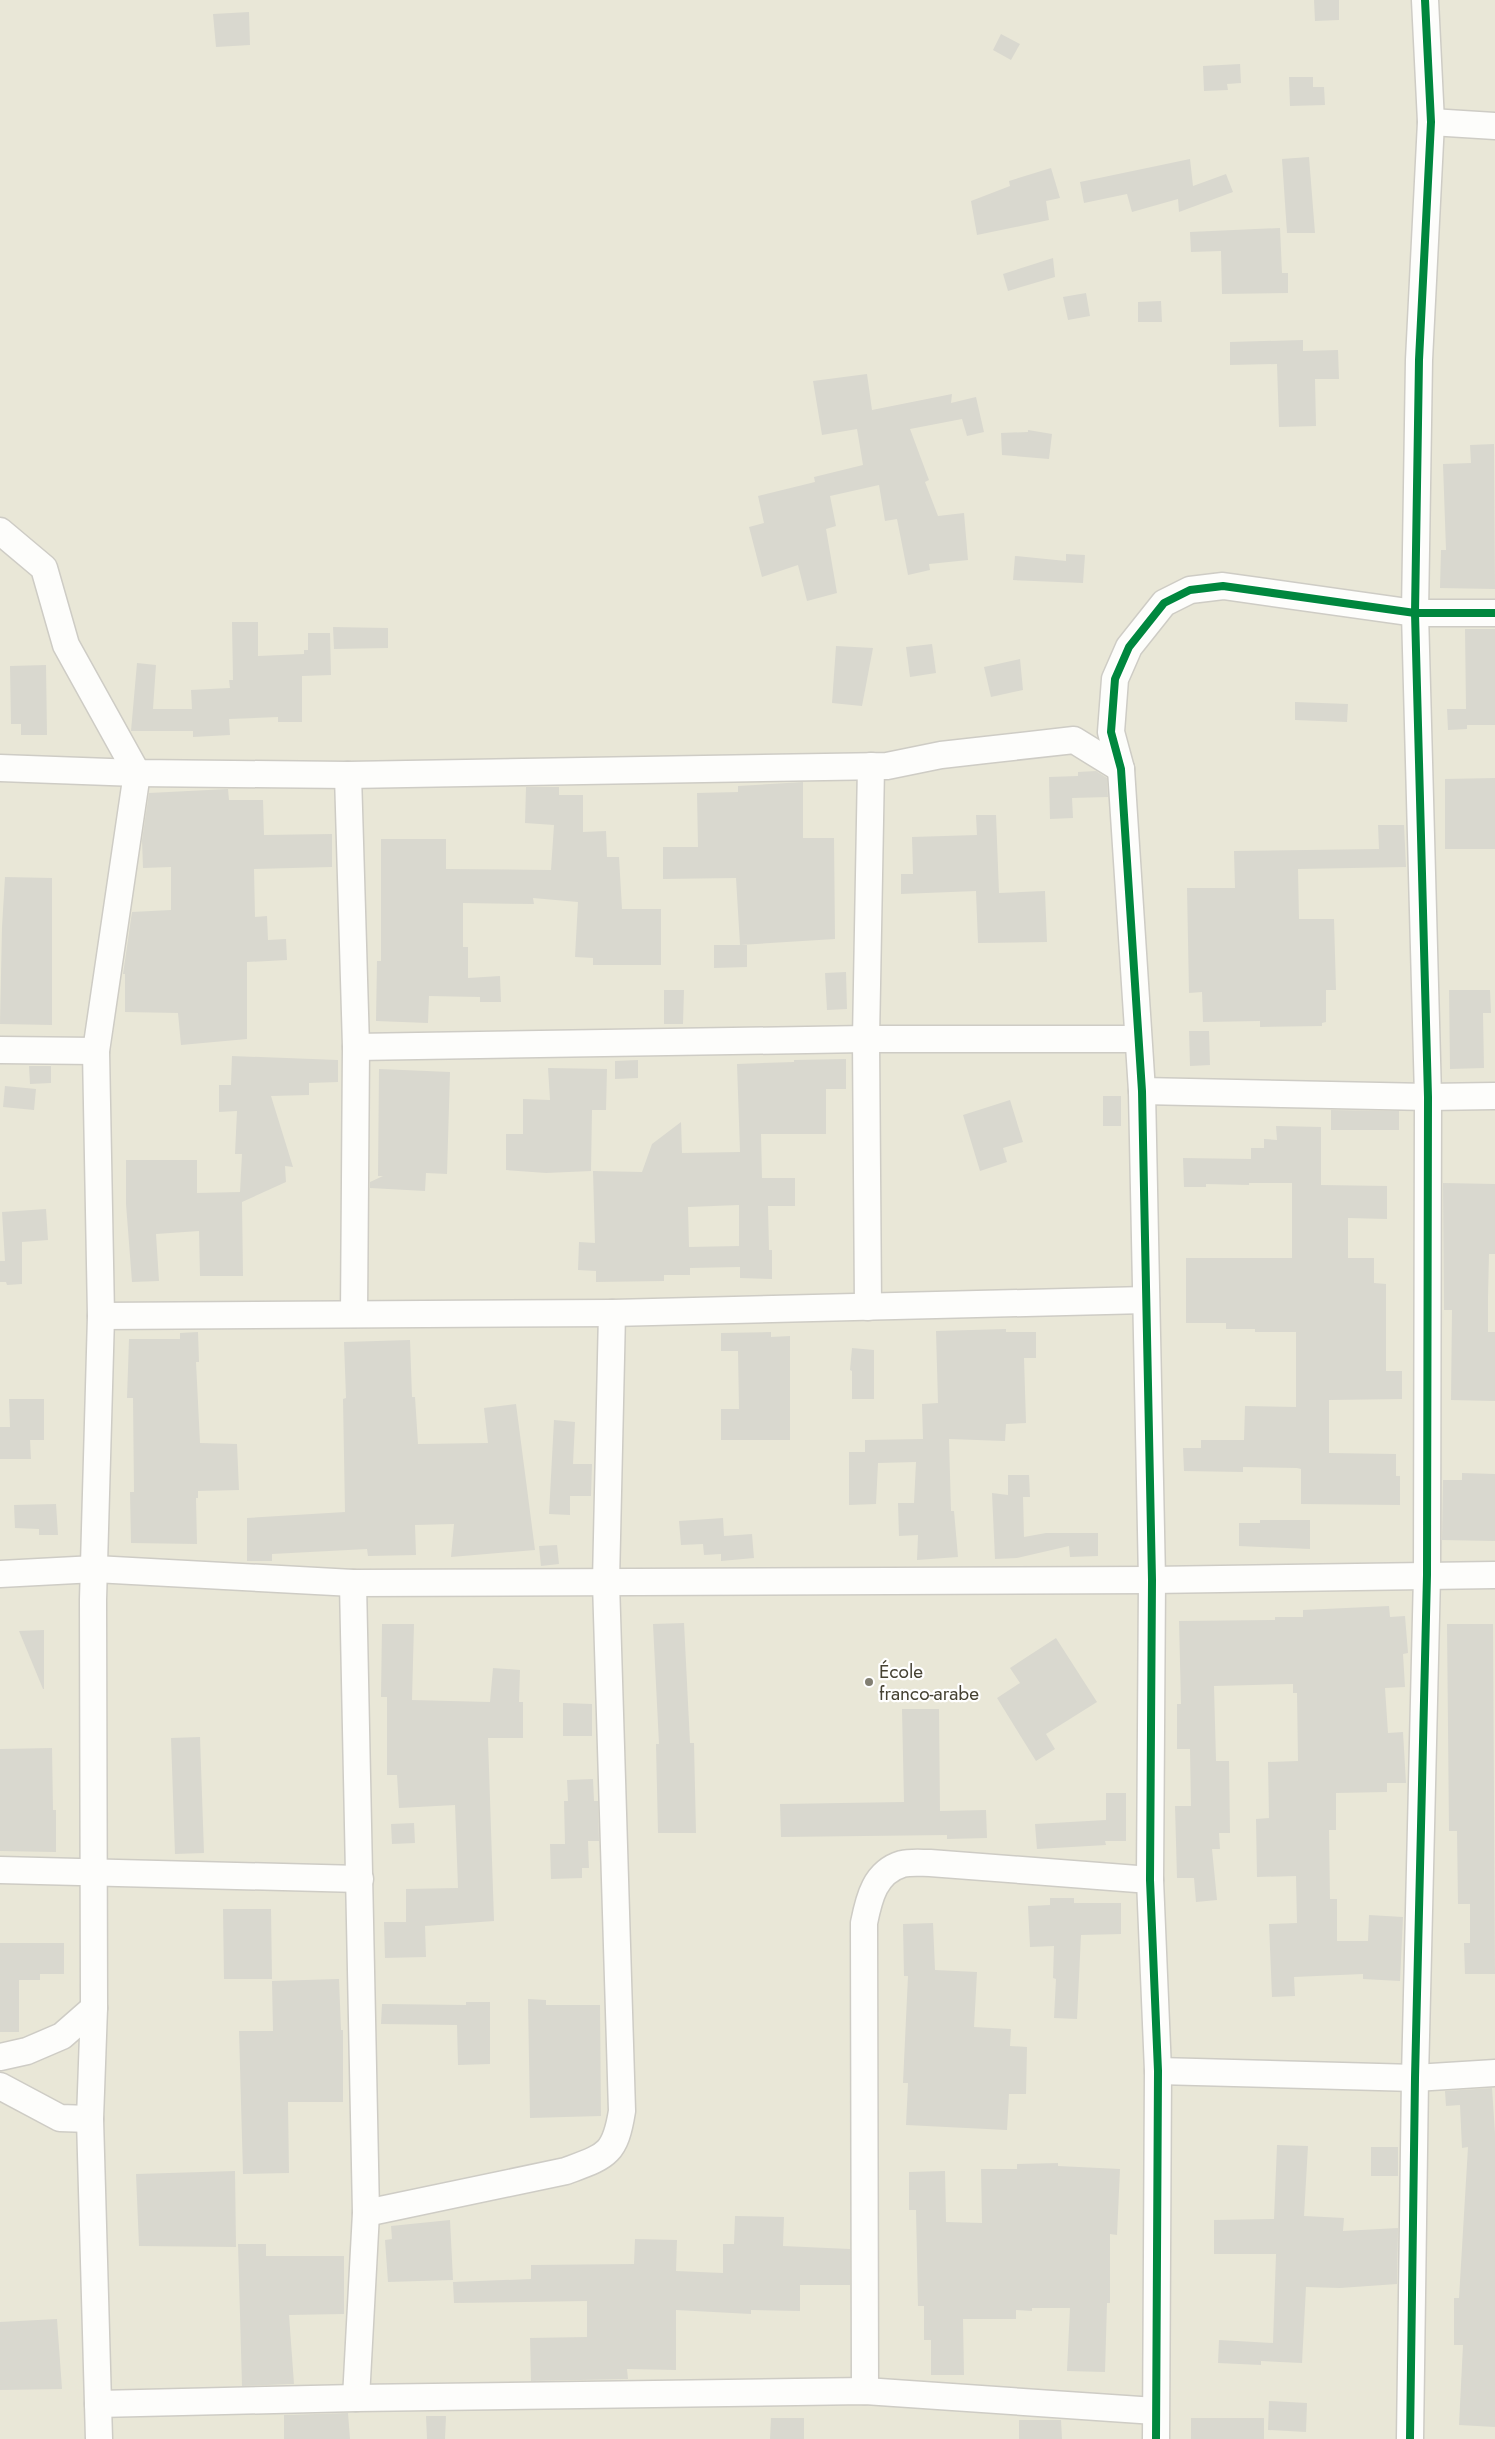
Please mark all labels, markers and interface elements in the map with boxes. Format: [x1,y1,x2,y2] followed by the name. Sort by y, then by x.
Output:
[879,1658,979,1707] place label: École franco-arabe
[863,1676,875,1688] marker: École franco-arabe

